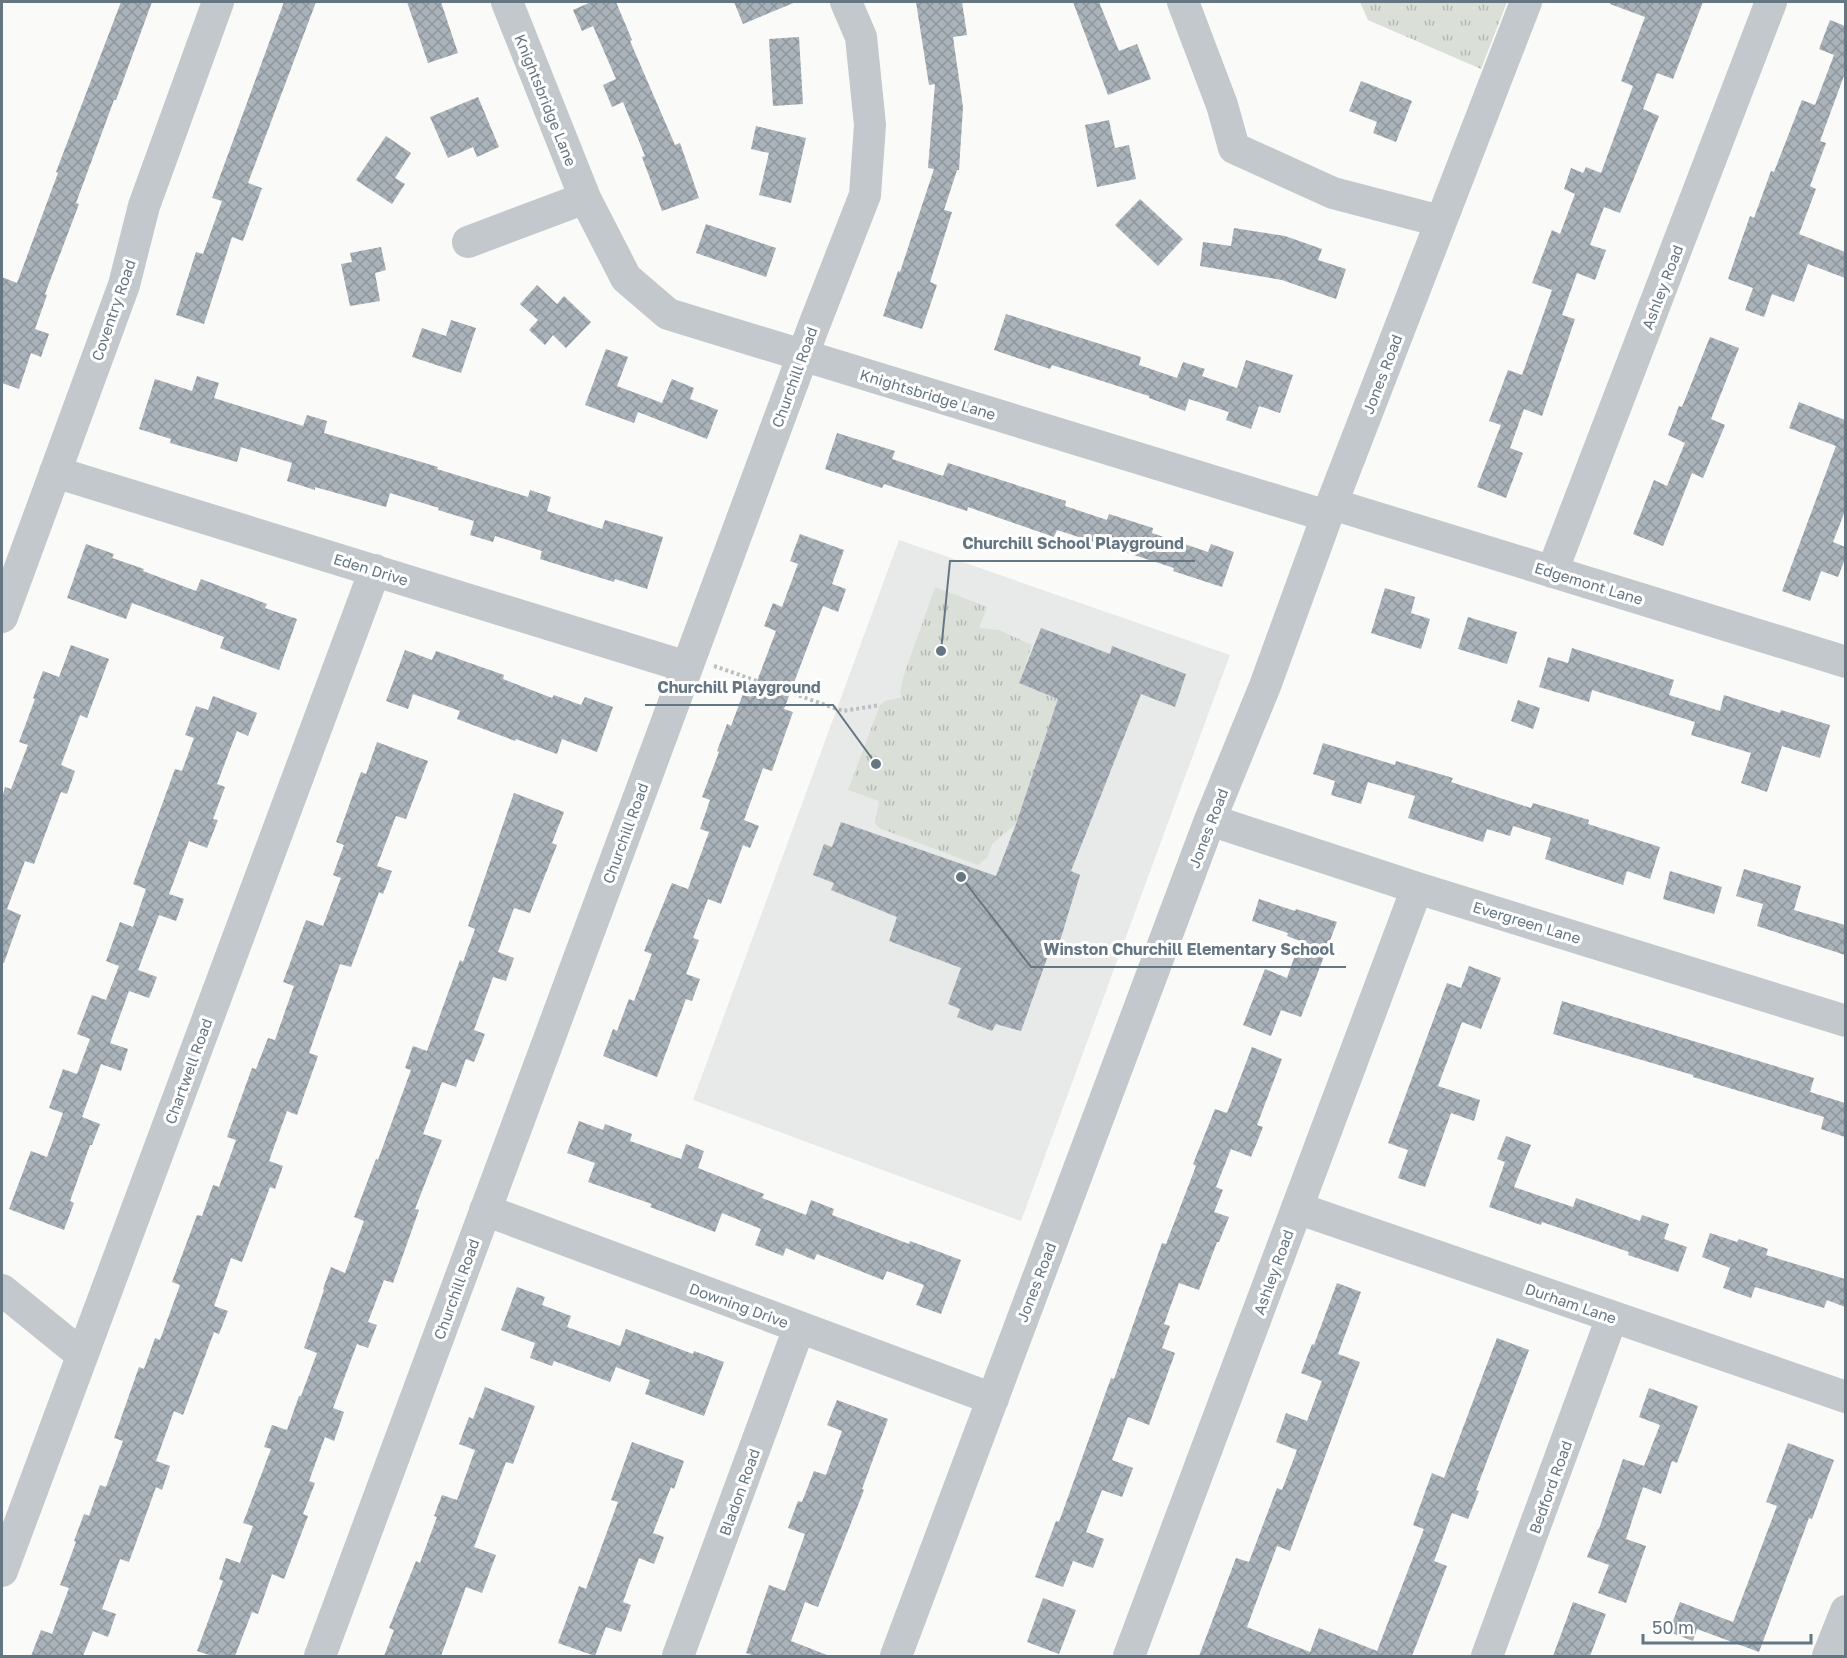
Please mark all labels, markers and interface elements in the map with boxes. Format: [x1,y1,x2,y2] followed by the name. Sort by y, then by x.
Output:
[511,31,581,169] street label: Knightsbridge Lane
[1638,242,1686,332] street label: Ashley Road
[87,257,139,363] street label: Coventry Road
[767,324,821,430] street label: Churchill Road
[1359,332,1405,416] street label: Jones Road
[858,365,998,423] street label: Knightsbridge Lane
[950,527,1195,561] callout: Churchill School Playground
[962,533,1184,553] text: Churchill School Playground
[332,549,411,589] street label: Eden Drive
[1533,558,1646,608] street label: Edgemont Lane
[645,671,833,705] callout: Churchill Playground
[657,677,821,697] text: Churchill Playground
[598,780,652,886] street label: Churchill Road
[1185,786,1231,870] street label: Jones Road
[1471,897,1583,947] street label: Evergreen Lane
[1031,933,1346,967] callout: Winston Churchill Elementary School
[1043,939,1335,959] text: Winston Churchill Elementary School
[161,1016,215,1126] street label: Chartwell Road
[1249,1227,1297,1317] street label: Ashley Road
[429,1236,483,1342] street label: Churchill Road
[1013,1240,1059,1324] street label: Jones Road
[687,1279,791,1331] street label: Downing Drive
[1523,1279,1619,1327] street label: Durham Lane
[1525,1438,1575,1536] street label: Bedford Road
[715,1446,763,1538] street label: Bladon Road
[1643,1607,1811,1645] scale bar
[1652,1616,1694,1638] text: 50 m

